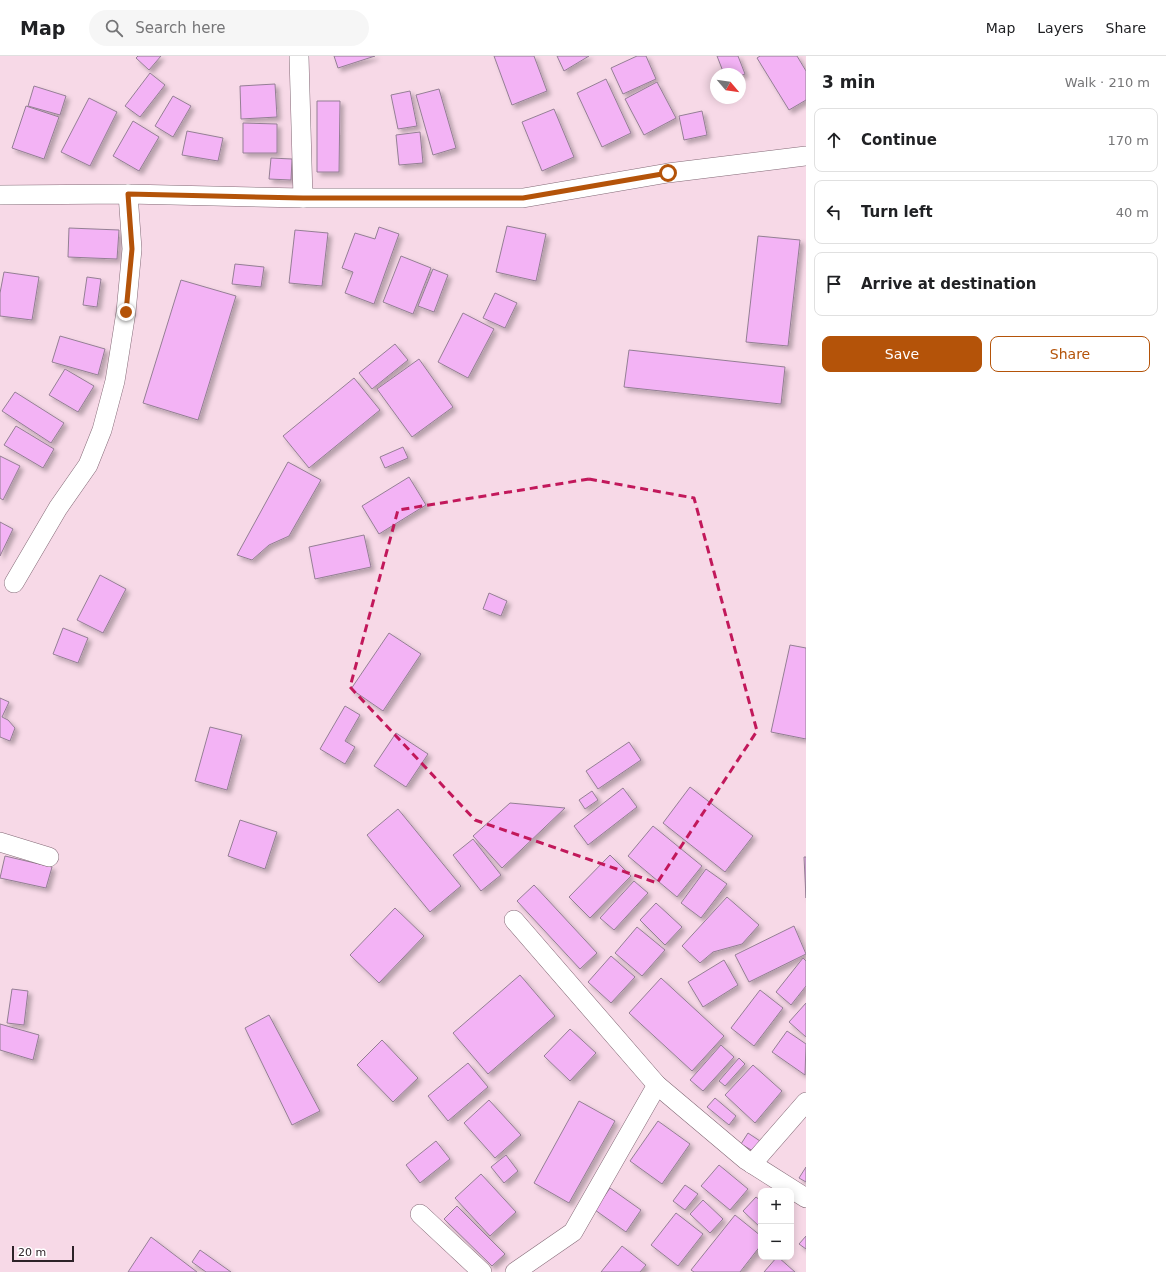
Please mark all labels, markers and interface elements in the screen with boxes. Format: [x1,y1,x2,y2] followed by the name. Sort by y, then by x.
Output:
[89,10,369,46] search box
[20,17,65,39] text: Map
[103,17,125,39] icon: search
[135,19,225,37] text: Search here
[986,20,1015,36] text: Map
[1037,20,1084,36] text: Layers
[1106,20,1146,36] text: Share
[710,68,746,104] north arrow
[822,72,875,92] text: 3 min
[1065,75,1150,90] text: Walk · 210 m
[823,129,845,151] icon: ahead
[861,131,937,149] text: Continue
[1107,133,1149,148] text: 170 m
[659,164,677,182] route start
[823,201,845,223] icon: left
[861,203,933,221] text: Turn left
[1116,205,1149,220] text: 40 m
[823,273,845,295] icon: arrive
[861,275,1036,293] text: Arrive at destination
[117,303,135,321] route end
[822,336,982,372] button: Save
[990,336,1150,372] button: Share
[758,1188,794,1260] map controls
[758,1188,794,1224] button: +
[758,1224,794,1260] button: −
[12,1244,74,1263] scale bar
[18,1246,46,1259] text: 20 m

